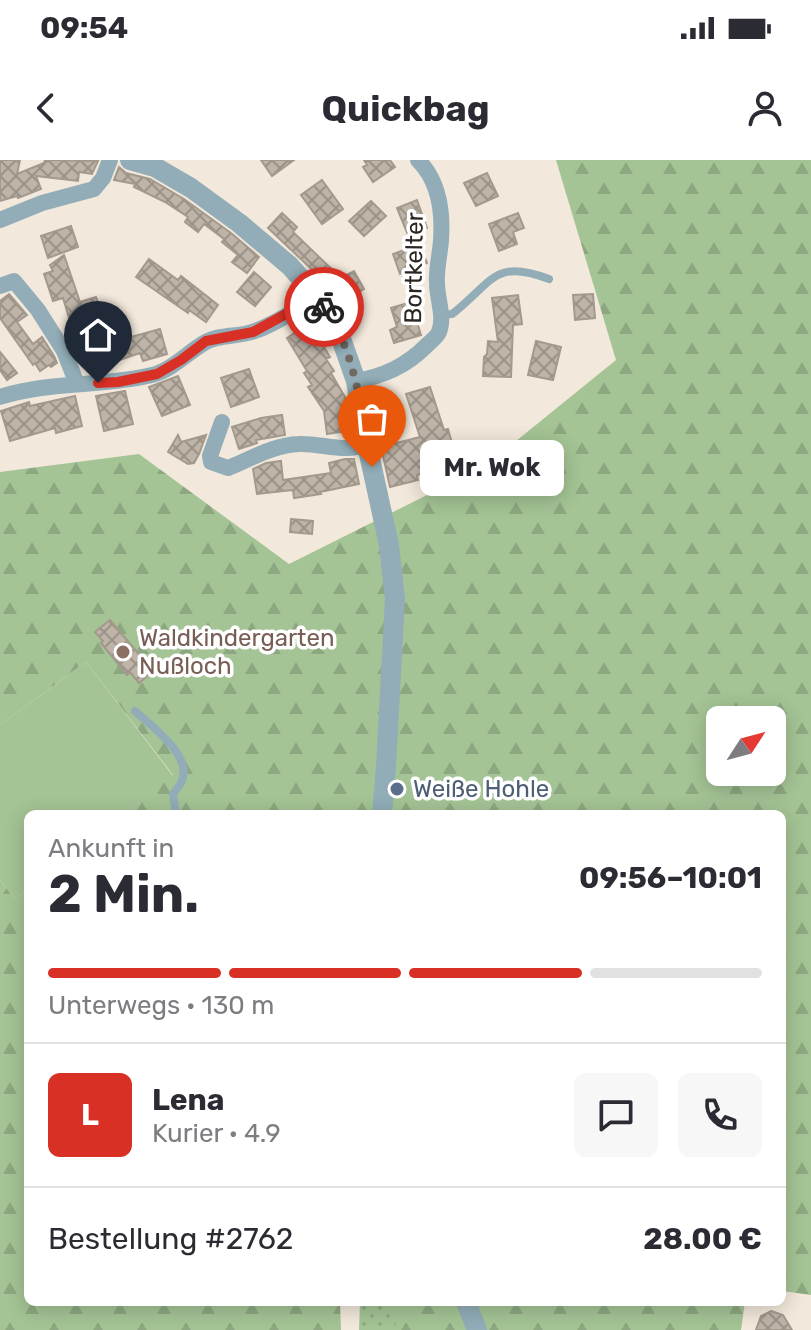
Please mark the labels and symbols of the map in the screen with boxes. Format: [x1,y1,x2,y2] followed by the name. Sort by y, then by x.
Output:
[399,212,429,324] street label: Bortkelter
[284,267,364,347] courier
[64,301,132,383] pin
[338,385,406,467] pin
[420,439,564,495] callout: Mr. Wok
[139,624,334,680] place label: Waldkindergarten Nußloch
[114,643,132,661] marker: Waldkindergarten Nußloch
[706,706,786,786] north arrow
[413,775,549,803] place label: Weiße Hohle
[388,780,406,798] marker: Weiße Hohle

